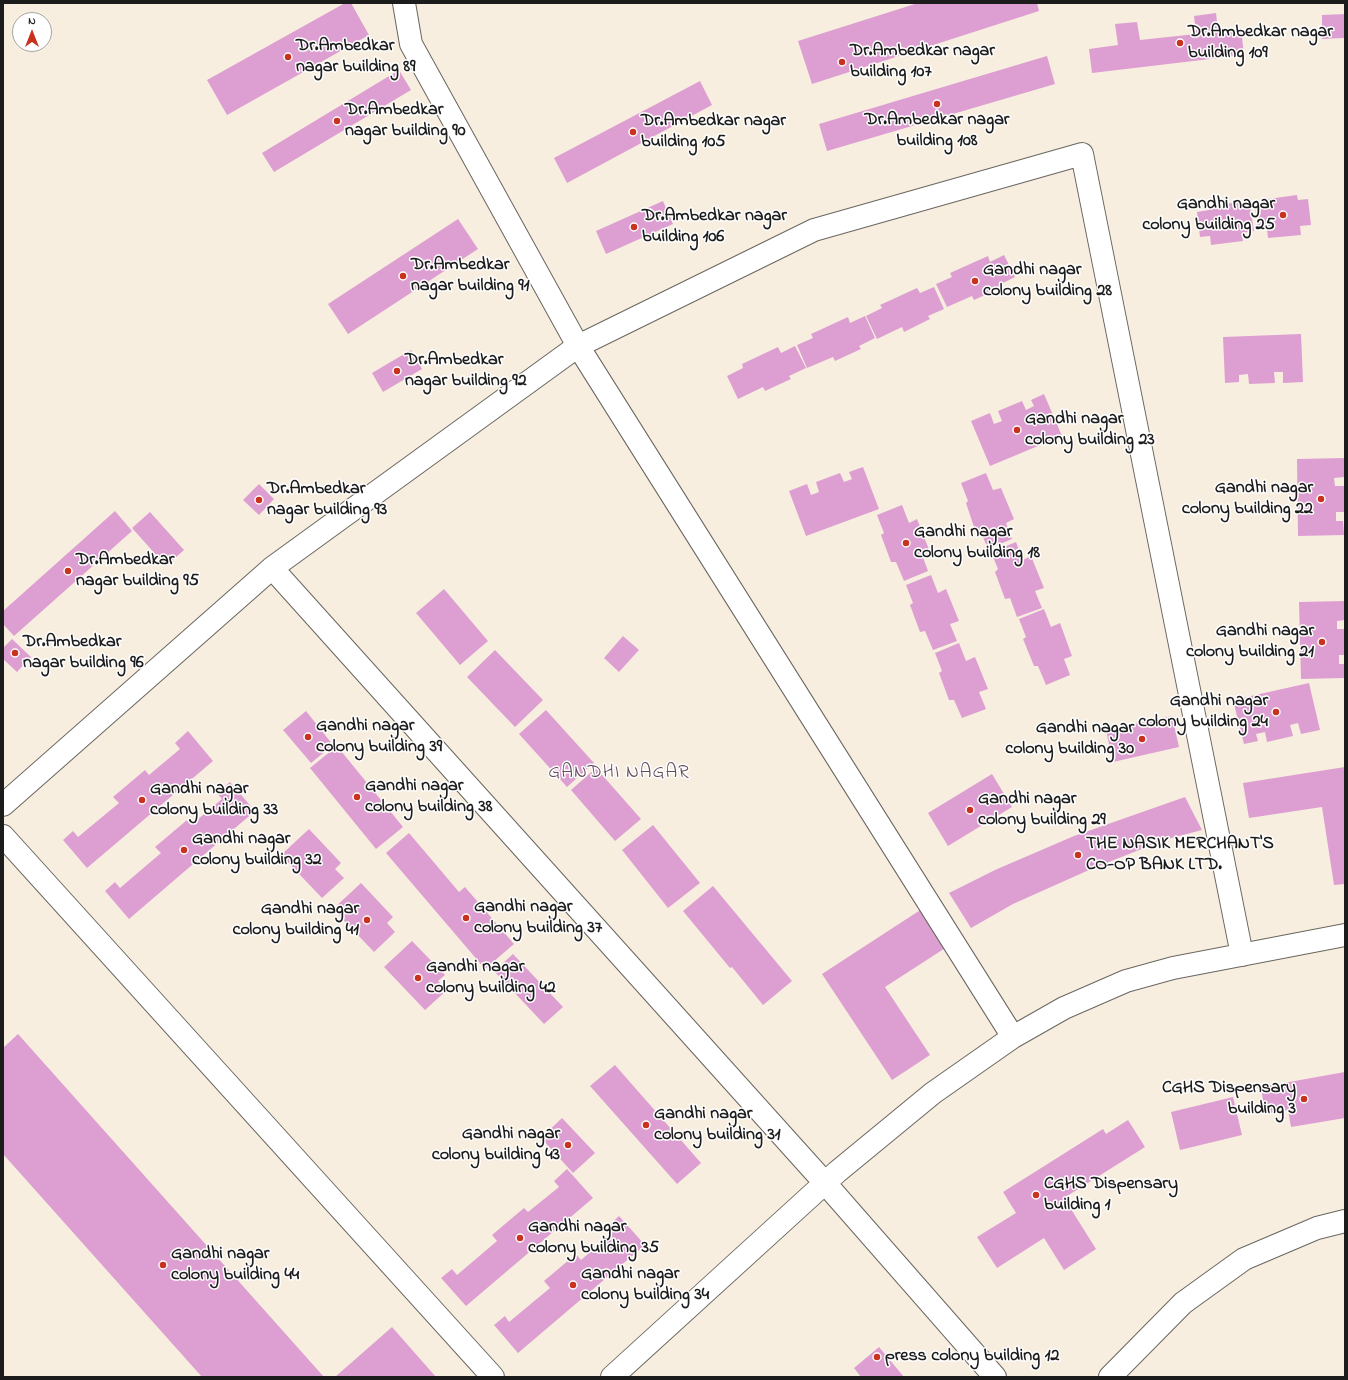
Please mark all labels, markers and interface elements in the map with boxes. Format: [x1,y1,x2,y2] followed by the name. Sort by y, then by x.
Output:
[12,12,52,52] north arrow
[28,13,36,29] text: N
[1188,22,1333,64] place label: Dr.Ambedkar nagar building 109
[296,36,416,78] place label: Dr.Ambedkar nagar building 89
[1175,38,1185,48] marker: Dr.Ambedkar nagar building 109
[850,41,995,84] place label: Dr.Ambedkar nagar building 107
[283,52,293,62] marker: Dr.Ambedkar nagar building 89
[837,57,847,67] marker: Dr.Ambedkar nagar building 107
[932,99,942,109] marker: Dr.Ambedkar nagar building 108
[345,100,466,142] place label: Dr.Ambedkar nagar building 90
[865,110,1009,152] place label: Dr.Ambedkar nagar building 108
[641,111,786,154] place label: Dr.Ambedkar nagar building 105
[332,116,342,126] marker: Dr.Ambedkar nagar building 90
[628,127,638,137] marker: Dr.Ambedkar nagar building 105
[1142,194,1275,236] place label: Gandhi nagar colony building 25
[642,206,787,248] place label: Dr.Ambedkar nagar building 106
[1278,210,1288,220] marker: Gandhi nagar colony building 25
[629,222,639,232] marker: Dr.Ambedkar nagar building 106
[411,255,529,298] place label: Dr.Ambedkar nagar building 91
[983,260,1112,302] place label: Gandhi nagar colony building 28
[398,271,408,281] marker: Dr.Ambedkar nagar building 91
[970,276,980,286] marker: Gandhi nagar colony building 28
[405,350,527,392] place label: Dr.Ambedkar nagar building 92
[392,366,402,376] marker: Dr.Ambedkar nagar building 92
[1025,409,1155,452] place label: Gandhi nagar colony building 23
[1012,425,1022,435] marker: Gandhi nagar colony building 23
[1182,478,1313,520] place label: Gandhi nagar colony building 22
[267,479,387,522] place label: Dr.Ambedkar nagar building 93
[1316,494,1326,504] marker: Gandhi nagar colony building 22
[254,495,264,505] marker: Dr.Ambedkar nagar building 93
[914,522,1040,564] place label: Gandhi nagar colony building 18
[901,538,911,548] marker: Gandhi nagar colony building 18
[76,550,199,592] place label: Dr.Ambedkar nagar building 95
[63,566,73,576] marker: Dr.Ambedkar nagar building 95
[1186,621,1314,664] place label: Gandhi nagar colony building 21
[23,632,144,674] place label: Dr.Ambedkar nagar building 96
[1317,637,1327,647] marker: Gandhi nagar colony building 21
[10,648,20,658] marker: Dr.Ambedkar nagar building 96
[1138,691,1268,734] place label: Gandhi nagar colony building 24
[1271,707,1281,717] marker: Gandhi nagar colony building 24
[316,716,442,758] place label: Gandhi nagar colony building 39
[1005,718,1134,760] place label: Gandhi nagar colony building 30
[303,732,313,742] marker: Gandhi nagar colony building 39
[1137,734,1147,744] marker: Gandhi nagar colony building 30
[548,763,690,785] district label: GANDHI NAGAR
[365,776,493,818] place label: Gandhi nagar colony building 38
[150,779,278,822] place label: Gandhi nagar colony building 33
[978,789,1106,832] place label: Gandhi nagar colony building 29
[352,792,362,802] marker: Gandhi nagar colony building 38
[137,795,147,805] marker: Gandhi nagar colony building 33
[965,805,975,815] marker: Gandhi nagar colony building 29
[192,829,322,872] place label: Gandhi nagar colony building 32
[1086,834,1274,876] place label: THE NASIK MERCHANT'S CO-OP BANK LTD.
[179,845,189,855] marker: Gandhi nagar colony building 32
[1073,850,1083,860] marker: THE NASIK MERCHANT'S CO-OP BANK LTD.
[474,897,602,940] place label: Gandhi nagar colony building 37
[232,899,359,942] place label: Gandhi nagar colony building 41
[461,913,471,923] marker: Gandhi nagar colony building 37
[362,915,372,925] marker: Gandhi nagar colony building 41
[426,957,556,1000] place label: Gandhi nagar colony building 42
[413,973,423,983] marker: Gandhi nagar colony building 42
[1162,1078,1296,1120] place label: CGHS Dispensary building 3
[1299,1094,1309,1104] marker: CGHS Dispensary building 3
[654,1104,781,1146] place label: Gandhi nagar colony building 31
[641,1120,651,1130] marker: Gandhi nagar colony building 31
[432,1124,560,1166] place label: Gandhi nagar colony building 43
[563,1140,573,1150] marker: Gandhi nagar colony building 43
[1044,1174,1178,1216] place label: CGHS Dispensary building 1
[1031,1190,1041,1200] marker: CGHS Dispensary building 1
[528,1217,659,1260] place label: Gandhi nagar colony building 35
[515,1233,525,1243] marker: Gandhi nagar colony building 35
[171,1244,299,1286] place label: Gandhi nagar colony building 44
[158,1260,168,1270] marker: Gandhi nagar colony building 44
[581,1264,709,1306] place label: Gandhi nagar colony building 34
[568,1280,578,1290] marker: Gandhi nagar colony building 34
[885,1346,1059,1368] place label: press colony building 12
[872,1352,882,1362] marker: press colony building 12

